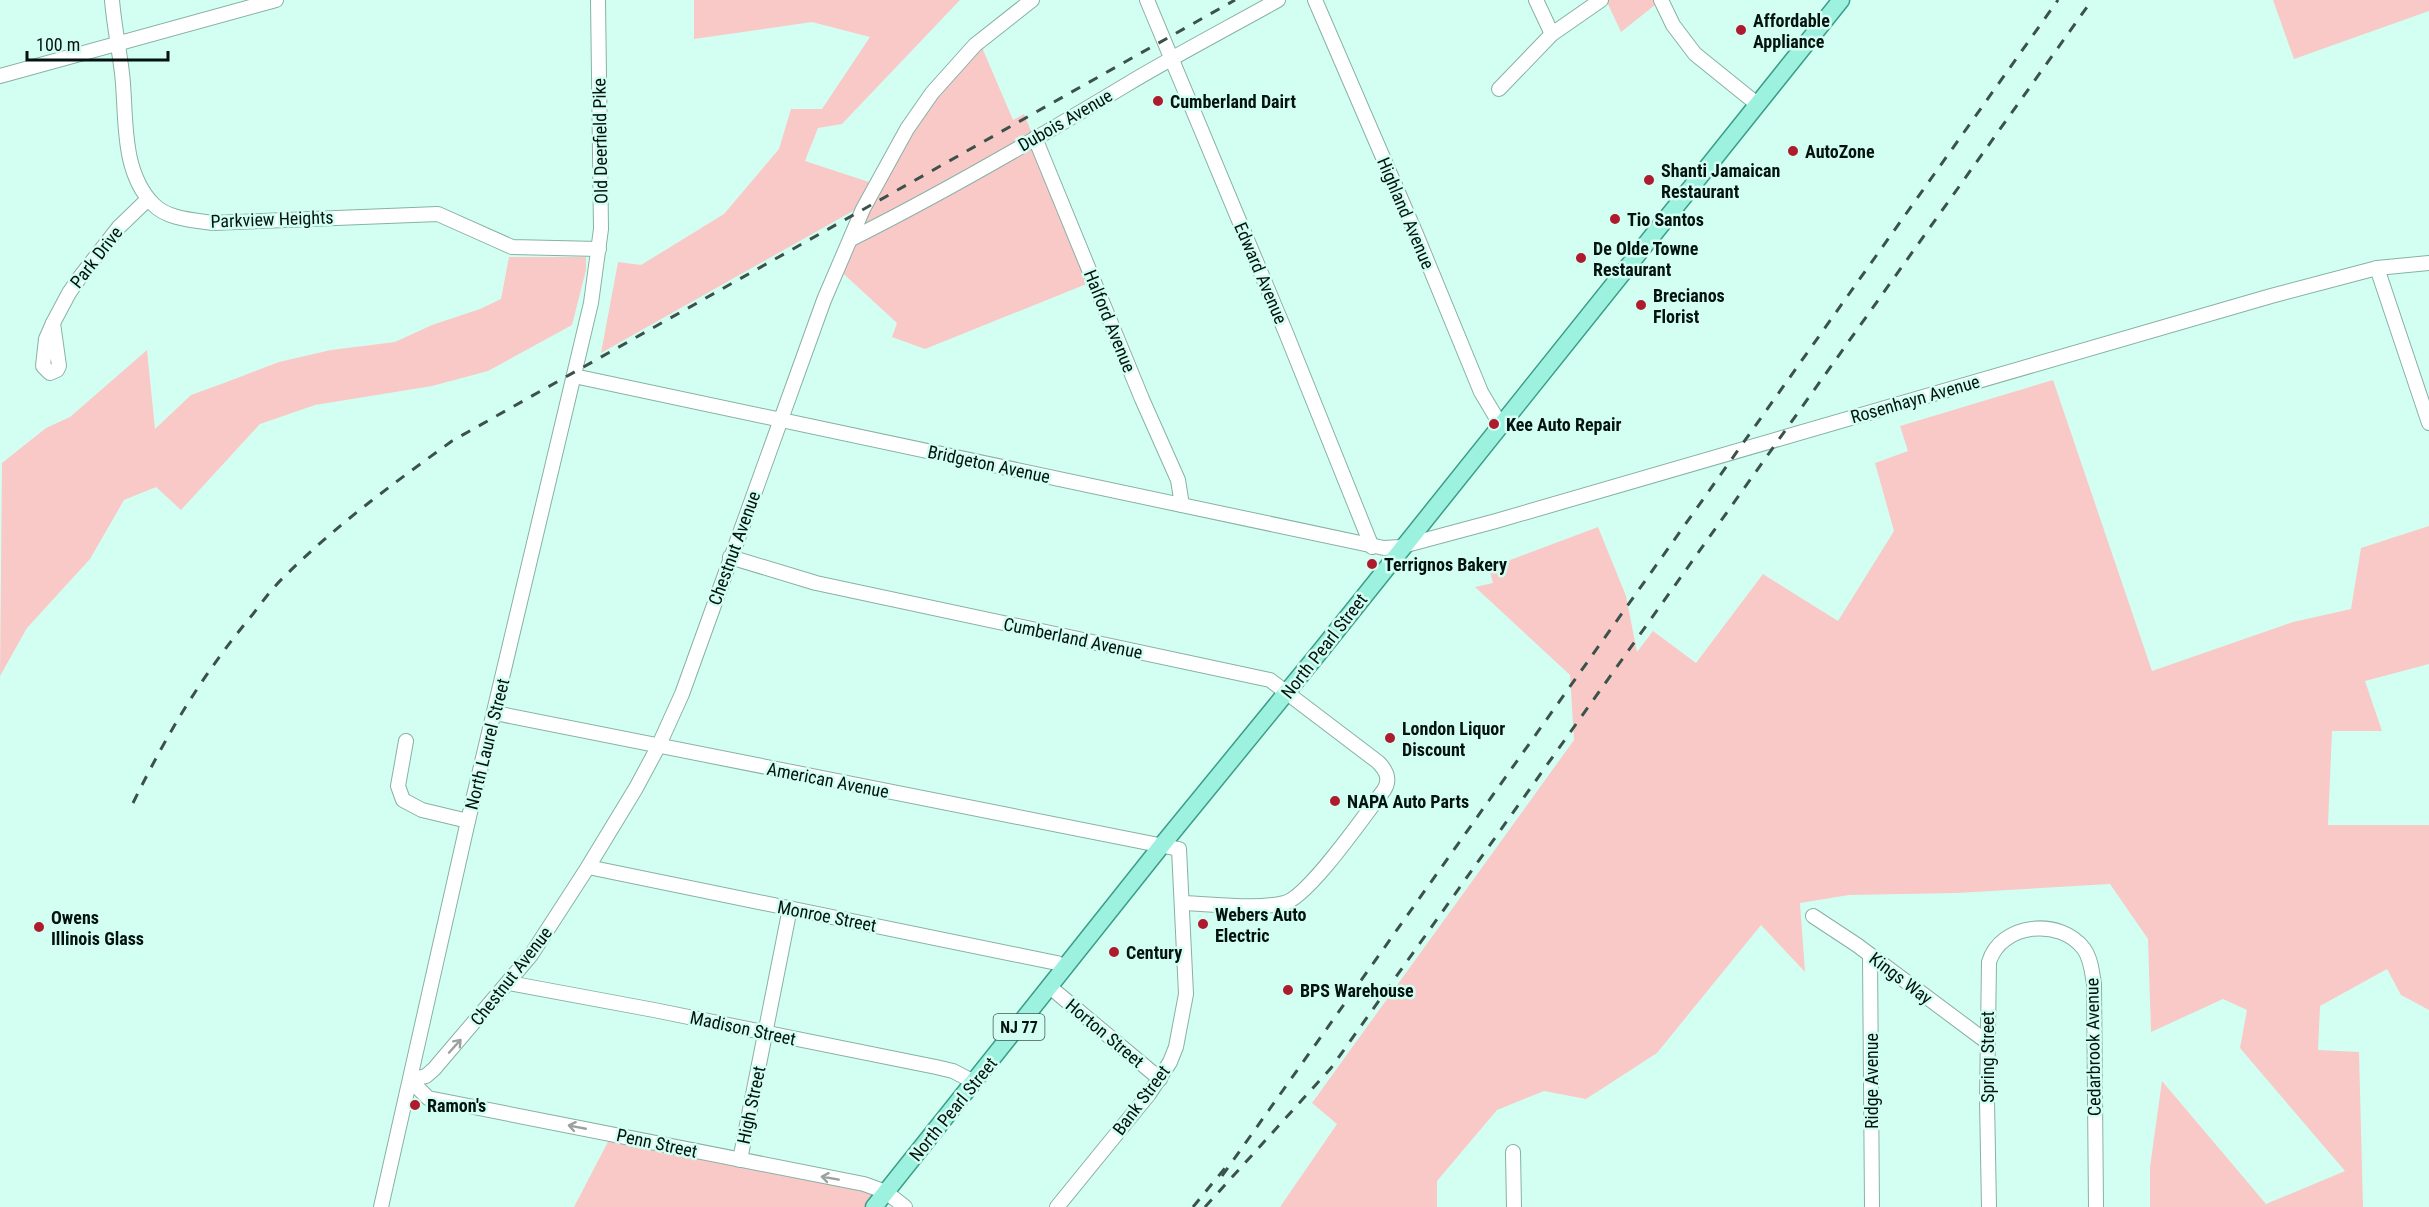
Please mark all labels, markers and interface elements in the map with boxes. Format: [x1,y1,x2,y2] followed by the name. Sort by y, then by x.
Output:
[1753,10,1830,52] place label: Affordable Appliance
[1734,23,1748,37] marker: Affordable Appliance
[27,24,168,62] scale bar
[36,34,80,55] text: 100 m
[588,78,612,204] street label: Old Deerfield Pike
[1014,85,1116,155] street label: Dubois Avenue
[1170,91,1296,112] place label: Cumberland Dairt
[1151,94,1165,108] marker: Cumberland Dairt
[1805,141,1875,162] place label: AutoZone
[1786,144,1800,158] marker: AutoZone
[1373,154,1439,272] street label: Highland Avenue
[1661,160,1780,202] place label: Shanti Jamaican Restaurant
[1642,173,1656,187] marker: Shanti Jamaican Restaurant
[210,206,334,232] street label: Parkview Heights
[1627,209,1704,230] place label: Tio Santos
[1608,212,1622,226] marker: Tio Santos
[1230,219,1292,327] street label: Edward Avenue
[66,222,126,292] street label: Park Drive
[1593,238,1699,280] place label: De Olde Towne Restaurant
[1574,251,1588,265] marker: De Olde Towne Restaurant
[1080,267,1140,375] street label: Halford Avenue
[1653,285,1725,327] place label: Brecianos Florist
[1634,298,1648,312] marker: Brecianos Florist
[1848,371,1982,427] street label: Rosenhayn Avenue
[1506,414,1621,435] place label: Kee Auto Repair
[1487,417,1501,431] marker: Kee Auto Repair
[926,441,1052,487] street label: Bridgeton Avenue
[704,488,764,608] street label: Chestnut Avenue
[1384,554,1507,575] place label: Terrignos Bakery
[1365,557,1379,571] marker: Terrignos Bakery
[1277,589,1371,703] street label: North Pearl Street
[1002,613,1144,663] street label: Cumberland Avenue
[461,676,513,812] street label: North Laurel Street
[1402,718,1505,760] place label: London Liquor Discount
[1383,731,1397,745] marker: London Liquor Discount
[765,758,891,802] street label: American Avenue
[1347,791,1469,812] place label: NAPA Auto Parts
[1328,794,1342,808] marker: NAPA Auto Parts
[776,896,878,936] street label: Monroe Street
[1215,904,1306,946] place label: Webers Auto Electric
[51,907,144,949] place label: Owens Illinois Glass
[1196,917,1210,931] marker: Webers Auto Electric
[32,920,46,934] marker: Owens Illinois Glass
[466,922,556,1030] street label: Chestnut Avenue
[1126,942,1182,963] place label: Century
[1107,945,1121,959] marker: Century
[1865,948,1937,1009] street label: Kings Way
[2081,978,2105,1116] street label: Cedarbrook Avenue
[1300,980,1414,1001] place label: BPS Warehouse
[1281,983,1295,997] marker: BPS Warehouse
[1062,994,1148,1072] street label: Horton Street
[688,1007,798,1049] street label: Madison Street
[1977,1011,1998,1103] street label: Spring Street
[994,1014,1044,1040] road number: NJ 77
[1861,1033,1882,1129] street label: Ridge Avenue
[448,1039,462,1054] one-way arrow
[905,1053,1001,1165] street label: North Pearl Street
[1108,1061,1174,1139] street label: Bank Street
[732,1064,770,1146] street label: High Street
[427,1095,486,1116] place label: Ramon's
[408,1098,422,1112] marker: Ramon's
[568,1121,587,1132] one-way arrow
[615,1124,699,1162] street label: Penn Street
[821,1172,840,1183] one-way arrow

